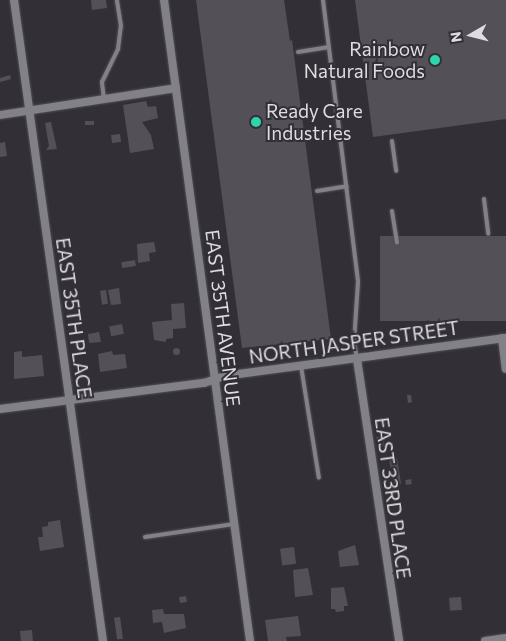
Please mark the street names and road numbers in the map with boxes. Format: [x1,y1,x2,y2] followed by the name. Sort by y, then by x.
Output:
[201,228,245,408] street label: EAST 35TH AVENUE
[51,236,97,400] street label: EAST 35TH PLACE
[247,316,461,368] street label: NORTH JASPER STREET
[370,416,416,580] street label: EAST 33RD PLACE

